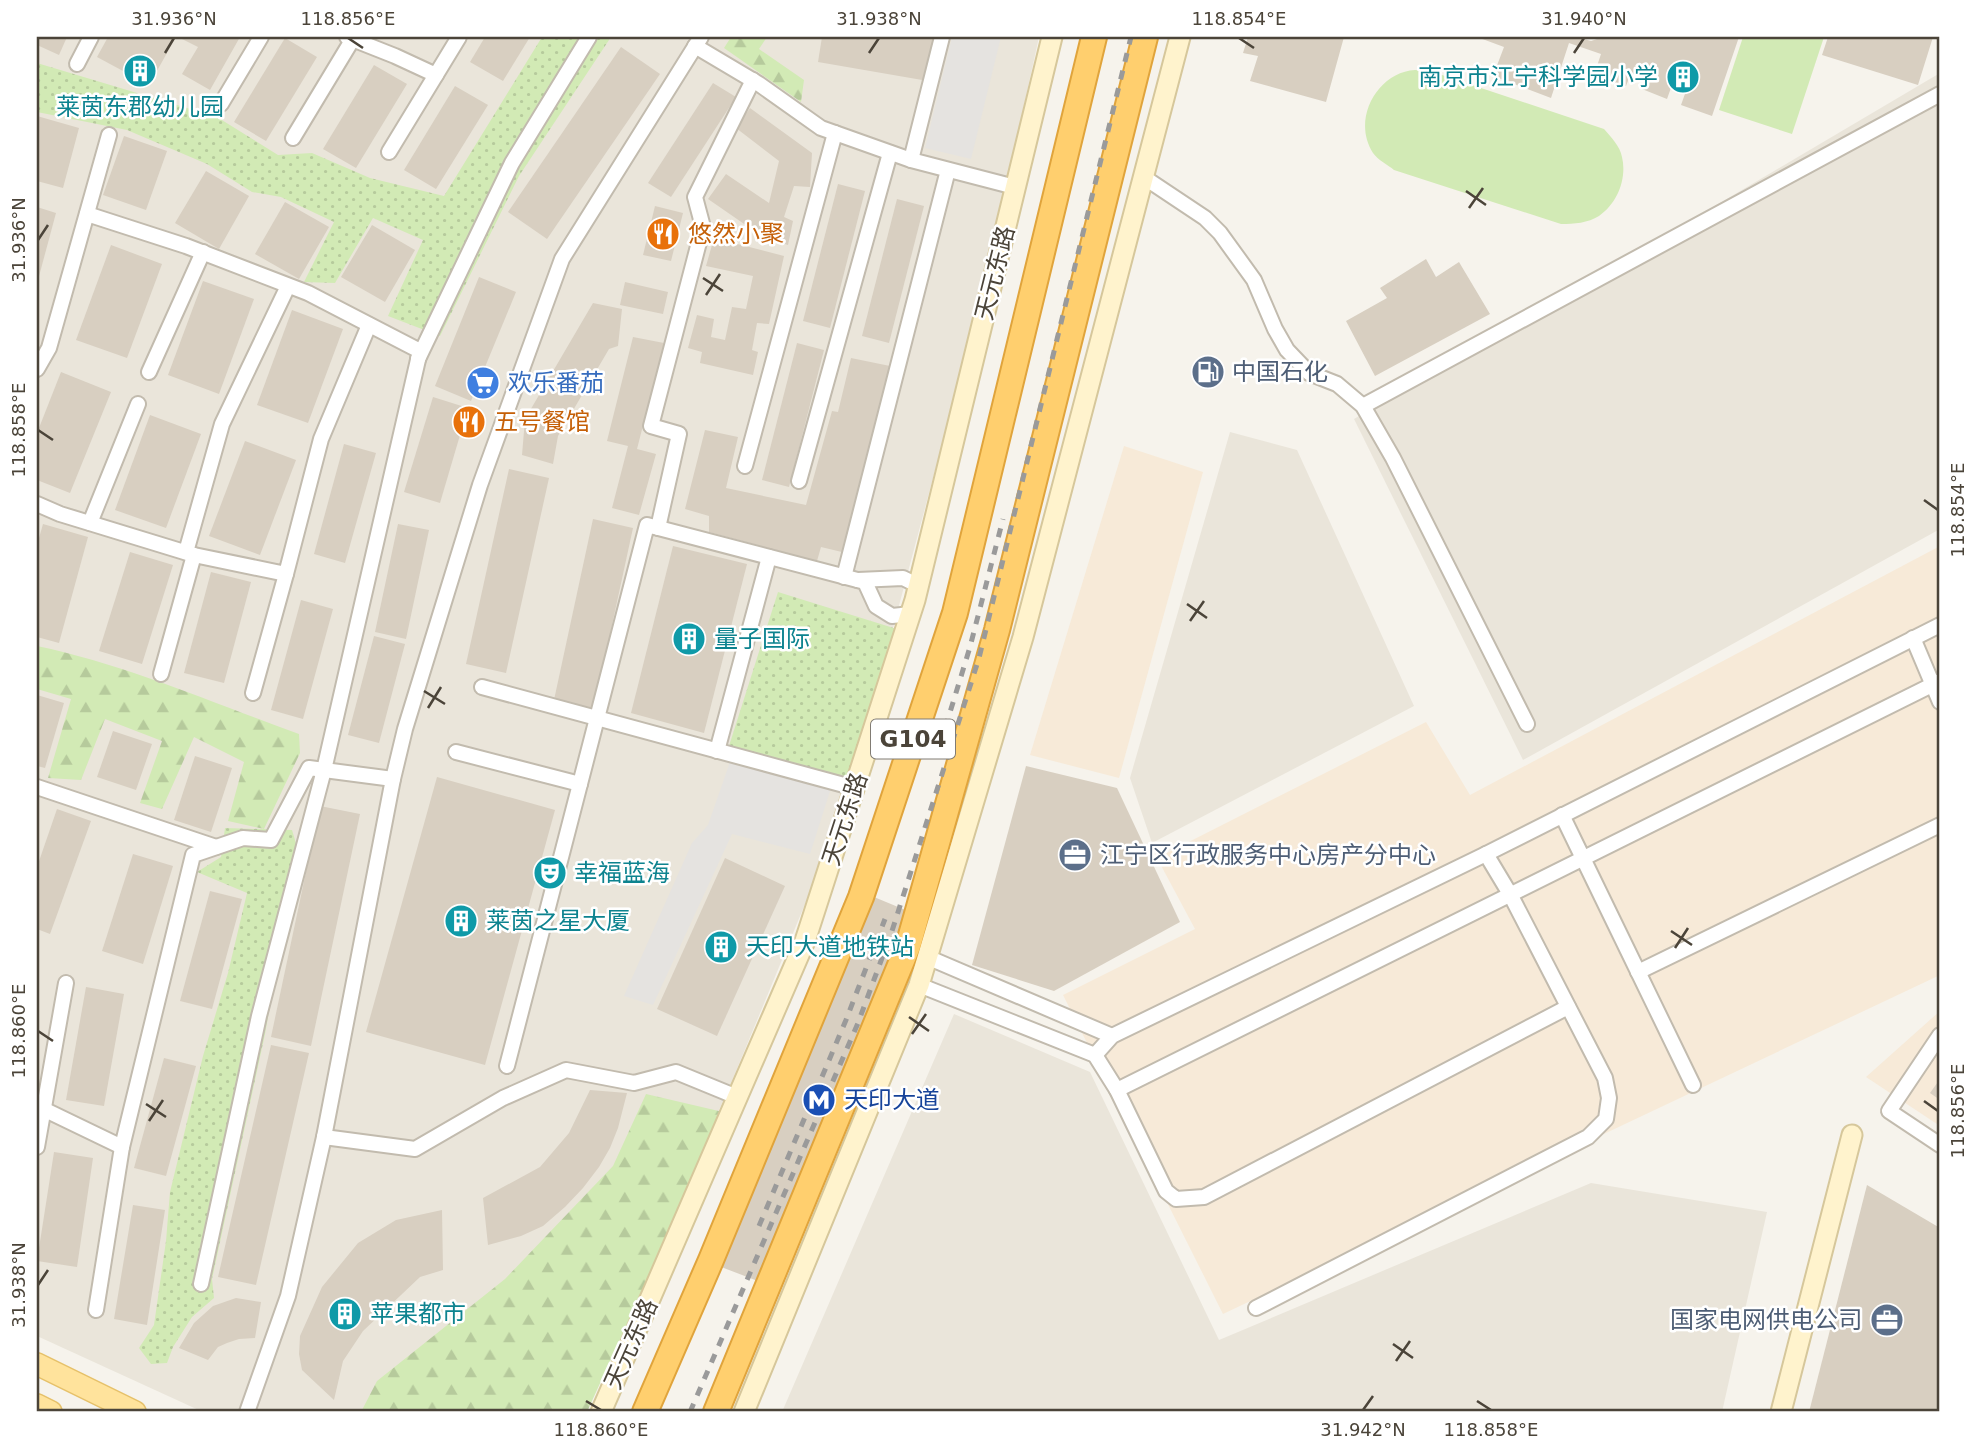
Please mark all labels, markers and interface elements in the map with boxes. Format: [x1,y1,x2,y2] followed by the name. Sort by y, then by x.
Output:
[131,8,217,29] text: 31.936°N
[301,8,395,29] text: 118.856°E
[836,8,922,29] text: 31.938°N
[1192,8,1286,29] text: 118.854°E
[1541,8,1627,29] text: 31.940°N
[121,52,159,90] building icon: 莱茵东郡幼儿园
[1664,58,1702,96] building icon: 南京市江宁科学园小学
[1418,63,1658,91] place label: 南京市江宁科学园小学
[56,93,224,121] place label: 莱茵东郡幼儿园
[8,197,29,283] text: 31.936°N
[644,215,682,253] restaurant icon: 悠然小聚
[688,220,784,248] place label: 悠然小聚
[970,223,1020,323] street label: 天元东路
[1189,353,1227,391] fuel station icon: 中国石化
[1232,358,1328,386] place label: 中国石化
[464,364,502,402] supermarket icon: 欢乐番茄
[508,369,604,397] place label: 欢乐番茄
[8,383,29,477] text: 118.858°E
[450,403,488,441] restaurant icon: 五号餐馆
[494,408,590,436] place label: 五号餐馆
[1947,463,1968,557] text: 118.854°E
[670,620,708,658] building icon: 量子国际
[714,625,810,653] place label: 量子国际
[871,720,955,758] road number: G104
[817,769,873,869] street label: 天元东路
[1056,836,1094,874] office icon: 江宁区行政服务中心房产分中心
[1100,841,1436,869] place label: 江宁区行政服务中心房产分中心
[531,854,569,892] theatre icon: 幸福蓝海
[574,859,670,887] place label: 幸福蓝海
[442,902,480,940] building icon: 莱茵之星大厦
[486,907,630,935] place label: 莱茵之星大厦
[702,928,740,966] building icon: 天印大道地铁站
[746,933,914,961] place label: 天印大道地铁站
[8,984,29,1078] text: 118.860°E
[1947,1064,1968,1158] text: 118.856°E
[800,1081,838,1119] metro station icon: 天印大道
[844,1086,940,1114] place label: 天印大道
[8,1242,29,1328] text: 31.938°N
[599,1294,663,1394] street label: 天元东路
[326,1295,364,1333] building icon: 苹果都市
[370,1300,466,1328] place label: 苹果都市
[1868,1301,1906,1339] office icon: 国家电网供电公司
[1670,1306,1862,1334] place label: 国家电网供电公司
[554,1419,648,1440] text: 118.860°E
[1320,1419,1406,1440] text: 31.942°N
[1444,1419,1538,1440] text: 118.858°E

